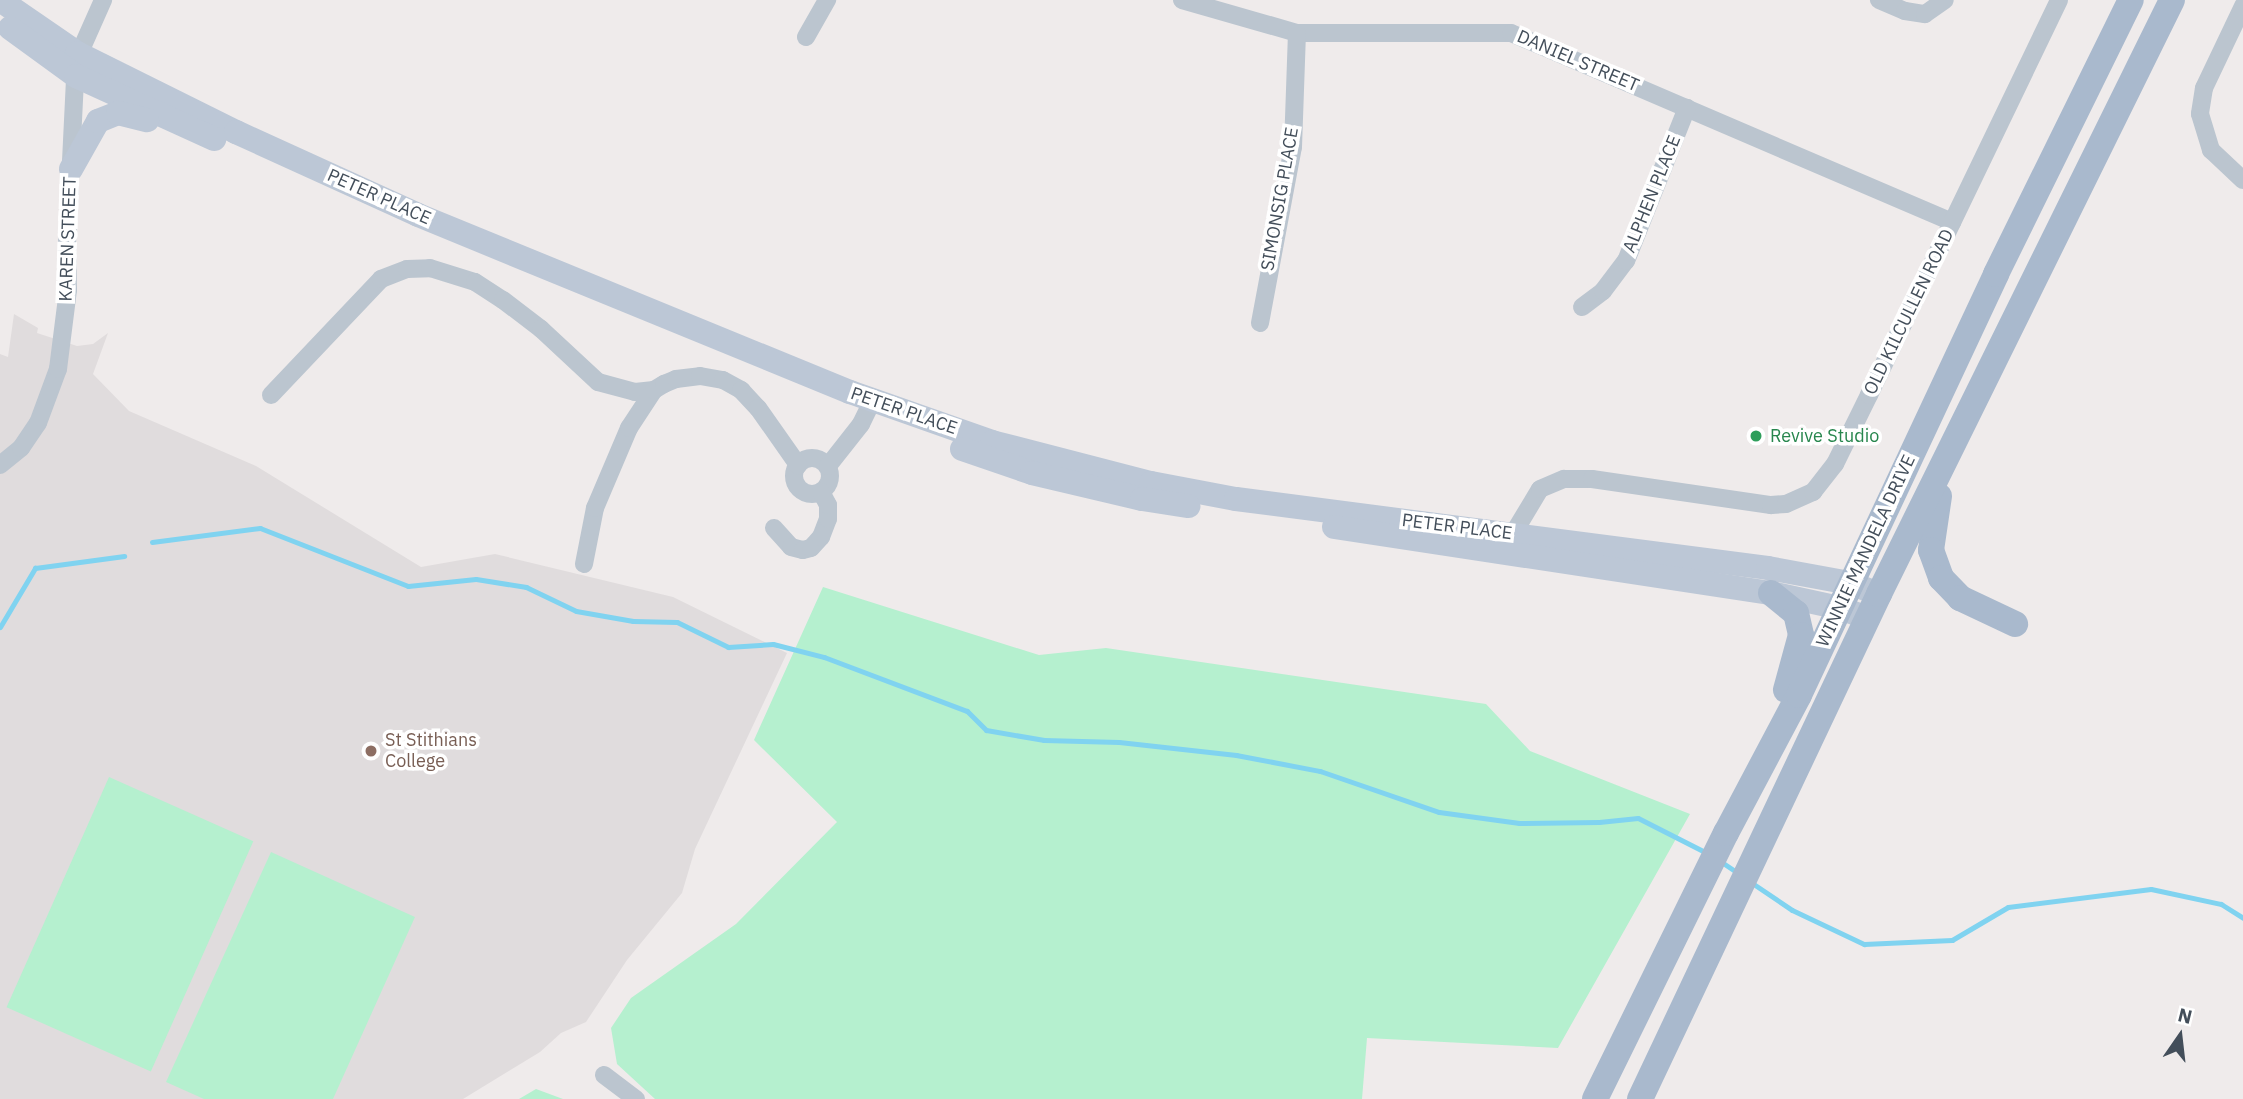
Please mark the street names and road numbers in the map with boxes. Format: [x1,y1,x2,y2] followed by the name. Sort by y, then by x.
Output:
[1514,26,1642,96] street label: DANIEL STREET
[1257,126,1303,272] street label: SIMONSIG PLACE
[1619,132,1685,256] street label: ALPHEN PLACE
[324,165,434,229] street label: PETER PLACE
[55,176,81,302] street label: KAREN STREET
[1860,226,1958,398] street label: OLD KILCULLEN ROAD
[848,383,960,439] street label: PETER PLACE
[1812,452,1920,650] street label: WINNIE MANDELA DRIVE
[1401,510,1513,544] street label: PETER PLACE

